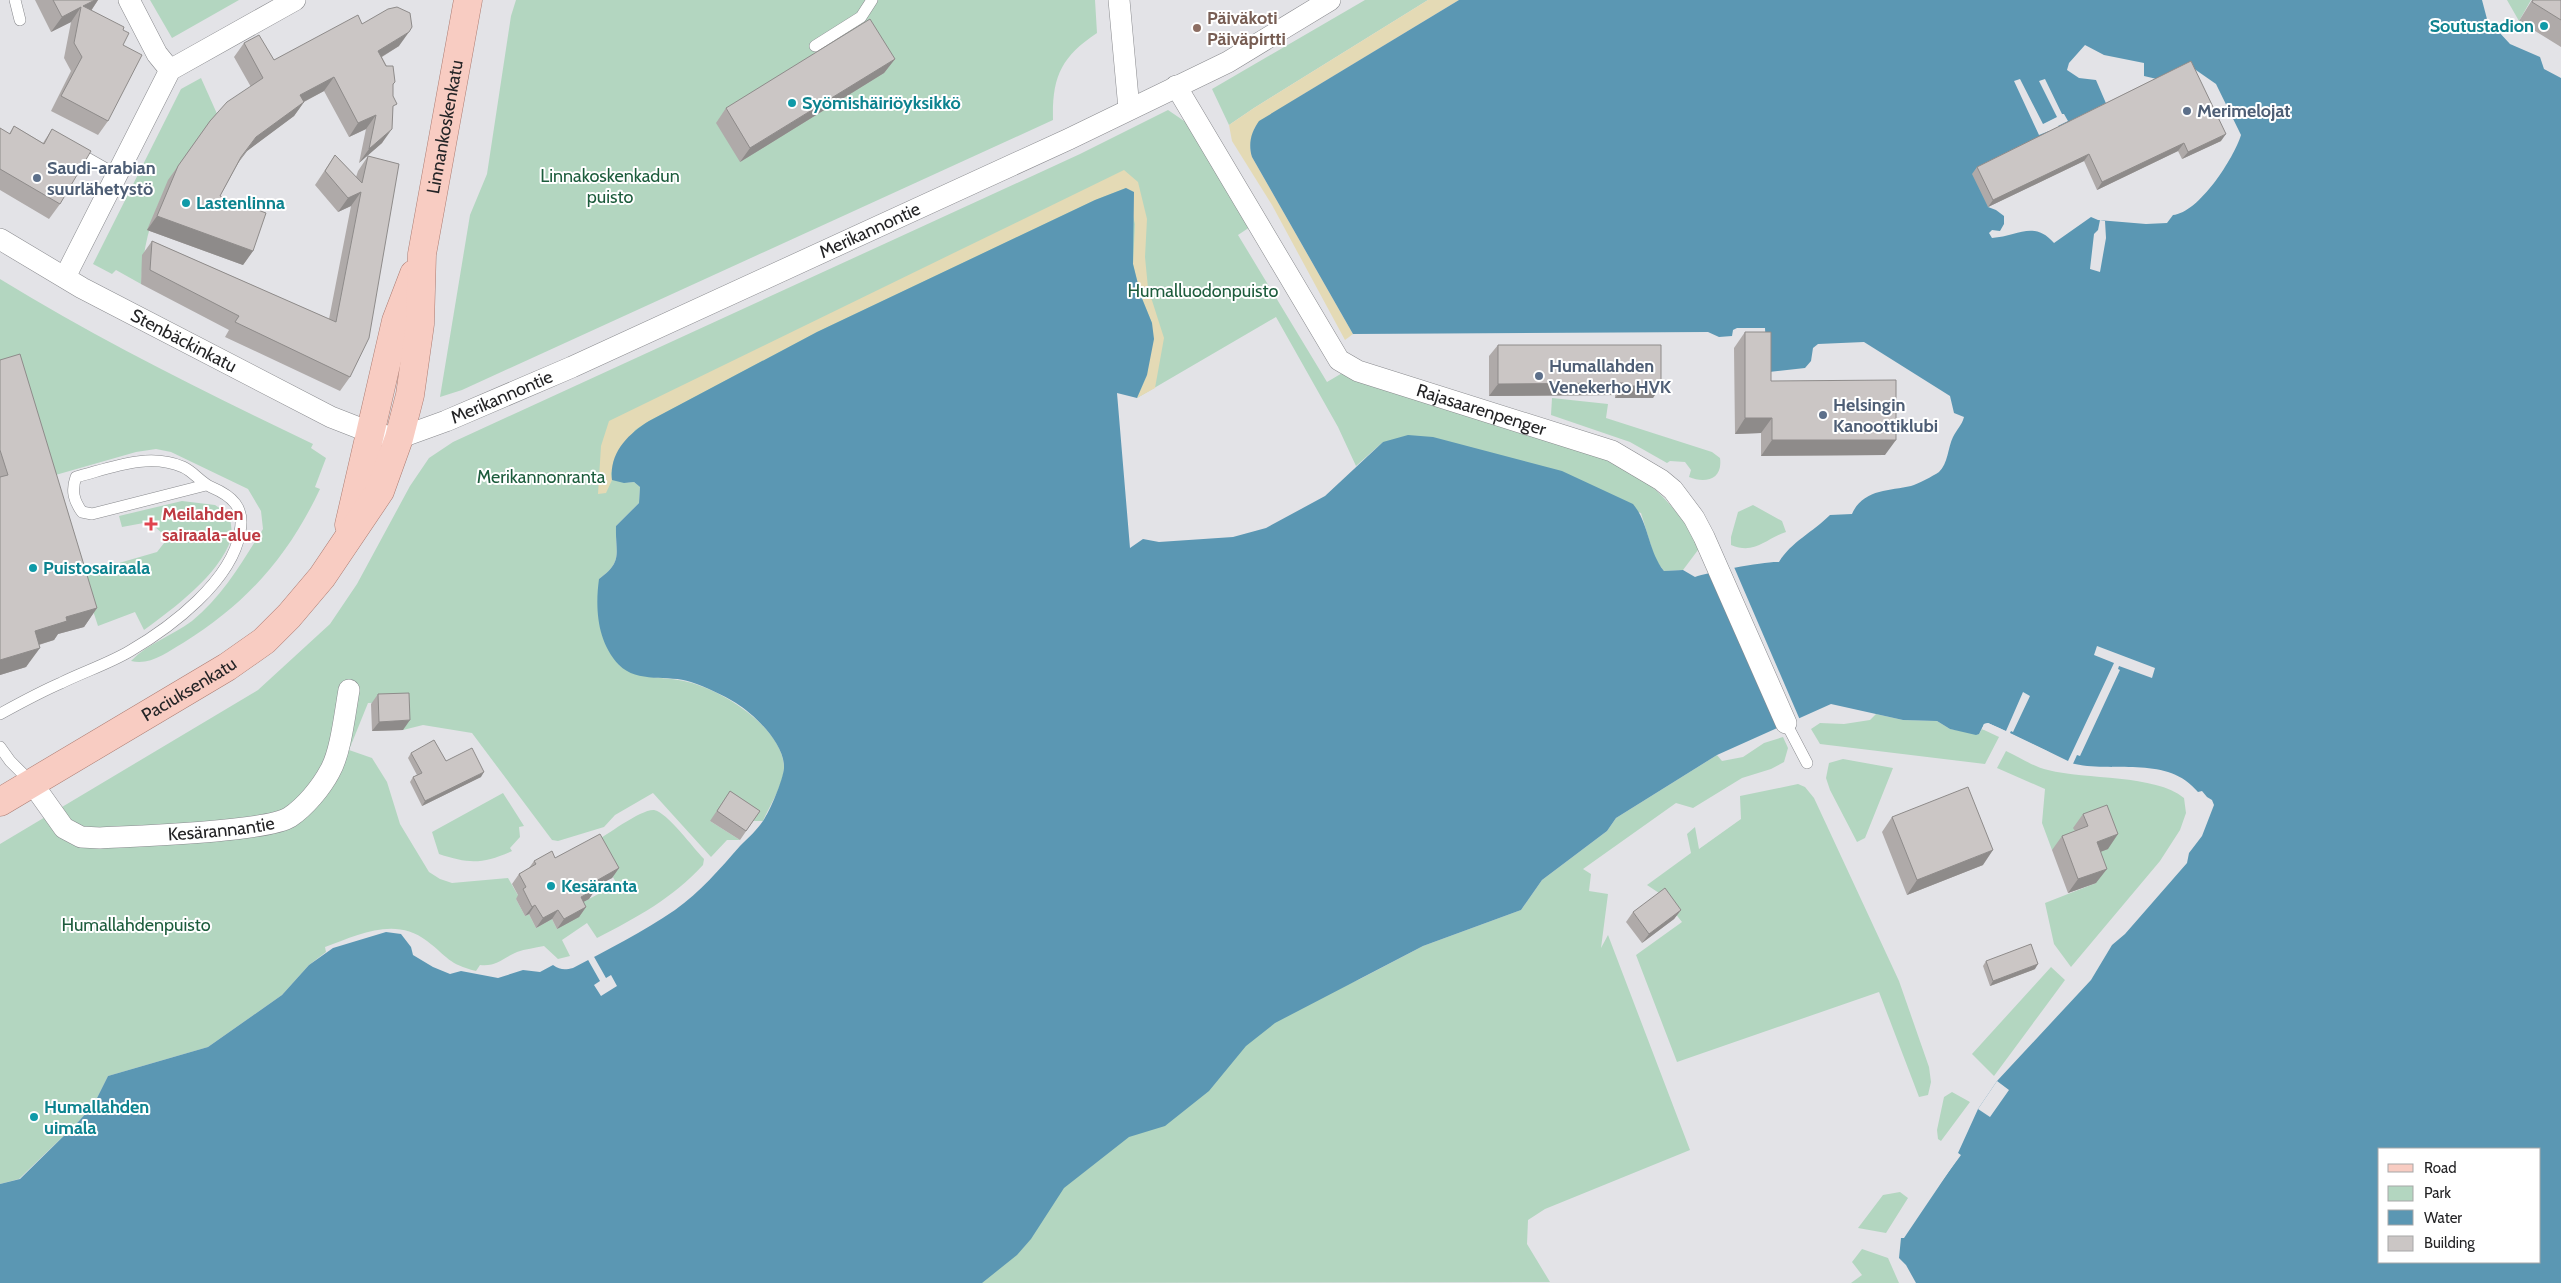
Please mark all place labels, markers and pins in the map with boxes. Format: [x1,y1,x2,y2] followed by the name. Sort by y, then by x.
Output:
[1207,7,1286,50] place label: Päiväkoti Päiväpirtti
[2430,15,2534,37] place label: Soutustadion
[2538,20,2550,32] marker: Soutustadion
[1191,22,1203,34] marker: Päiväkoti Päiväpirtti
[802,92,961,114] place label: Syömishäiriöyksikkö
[786,97,798,109] marker: Syömishäiriöyksikkö
[2197,100,2290,122] place label: Merimelojat
[2181,105,2193,117] marker: Merimelojat
[47,157,156,200] place label: Saudi-arabian suurlähetystö
[31,172,43,184] marker: Saudi-arabian suurlähetystö
[196,192,285,214] place label: Lastenlinna
[180,197,192,209] marker: Lastenlinna
[1549,355,1672,398] place label: Humallahden Venekerho HVK
[1533,370,1545,382] marker: Humallahden Venekerho HVK
[1833,394,1938,437] place label: Helsingin Kanoottiklubi
[1817,409,1829,421] marker: Helsingin Kanoottiklubi
[162,503,261,546] place label: Meilahden sairaala-alue
[144,517,158,531] marker: Meilahden sairaala-alue
[43,557,150,579] place label: Puistosairaala
[27,562,39,574] marker: Puistosairaala
[561,875,637,897] place label: Kesäranta
[545,880,557,892] marker: Kesäranta
[44,1096,149,1139] place label: Humallahden uimala
[28,1111,40,1123] marker: Humallahden uimala

